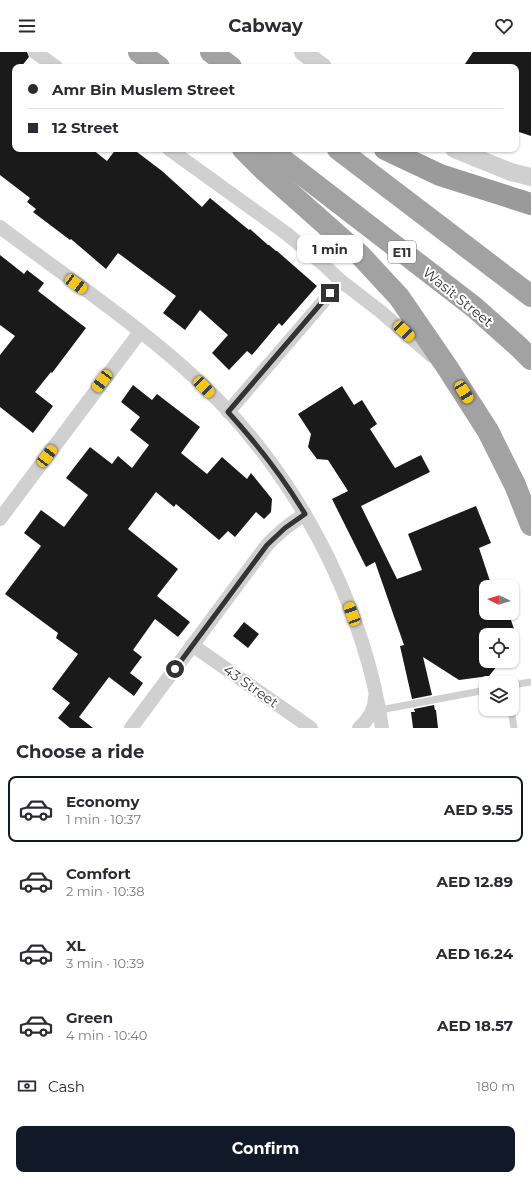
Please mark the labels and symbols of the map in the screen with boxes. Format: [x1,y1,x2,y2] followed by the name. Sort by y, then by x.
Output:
[297,235,363,263] callout: 1 min
[388,241,416,263] road number: E11
[419,263,497,331] street label: Wasit Street
[63,272,89,296] car
[321,284,339,302] route end
[391,318,417,344] car
[90,368,114,394] car
[191,374,217,400] car
[453,379,475,405] car
[35,443,59,469] car
[479,580,519,620] north arrow
[342,601,362,627] car
[166,660,184,678] route start
[220,661,282,712] street label: 43 Street

